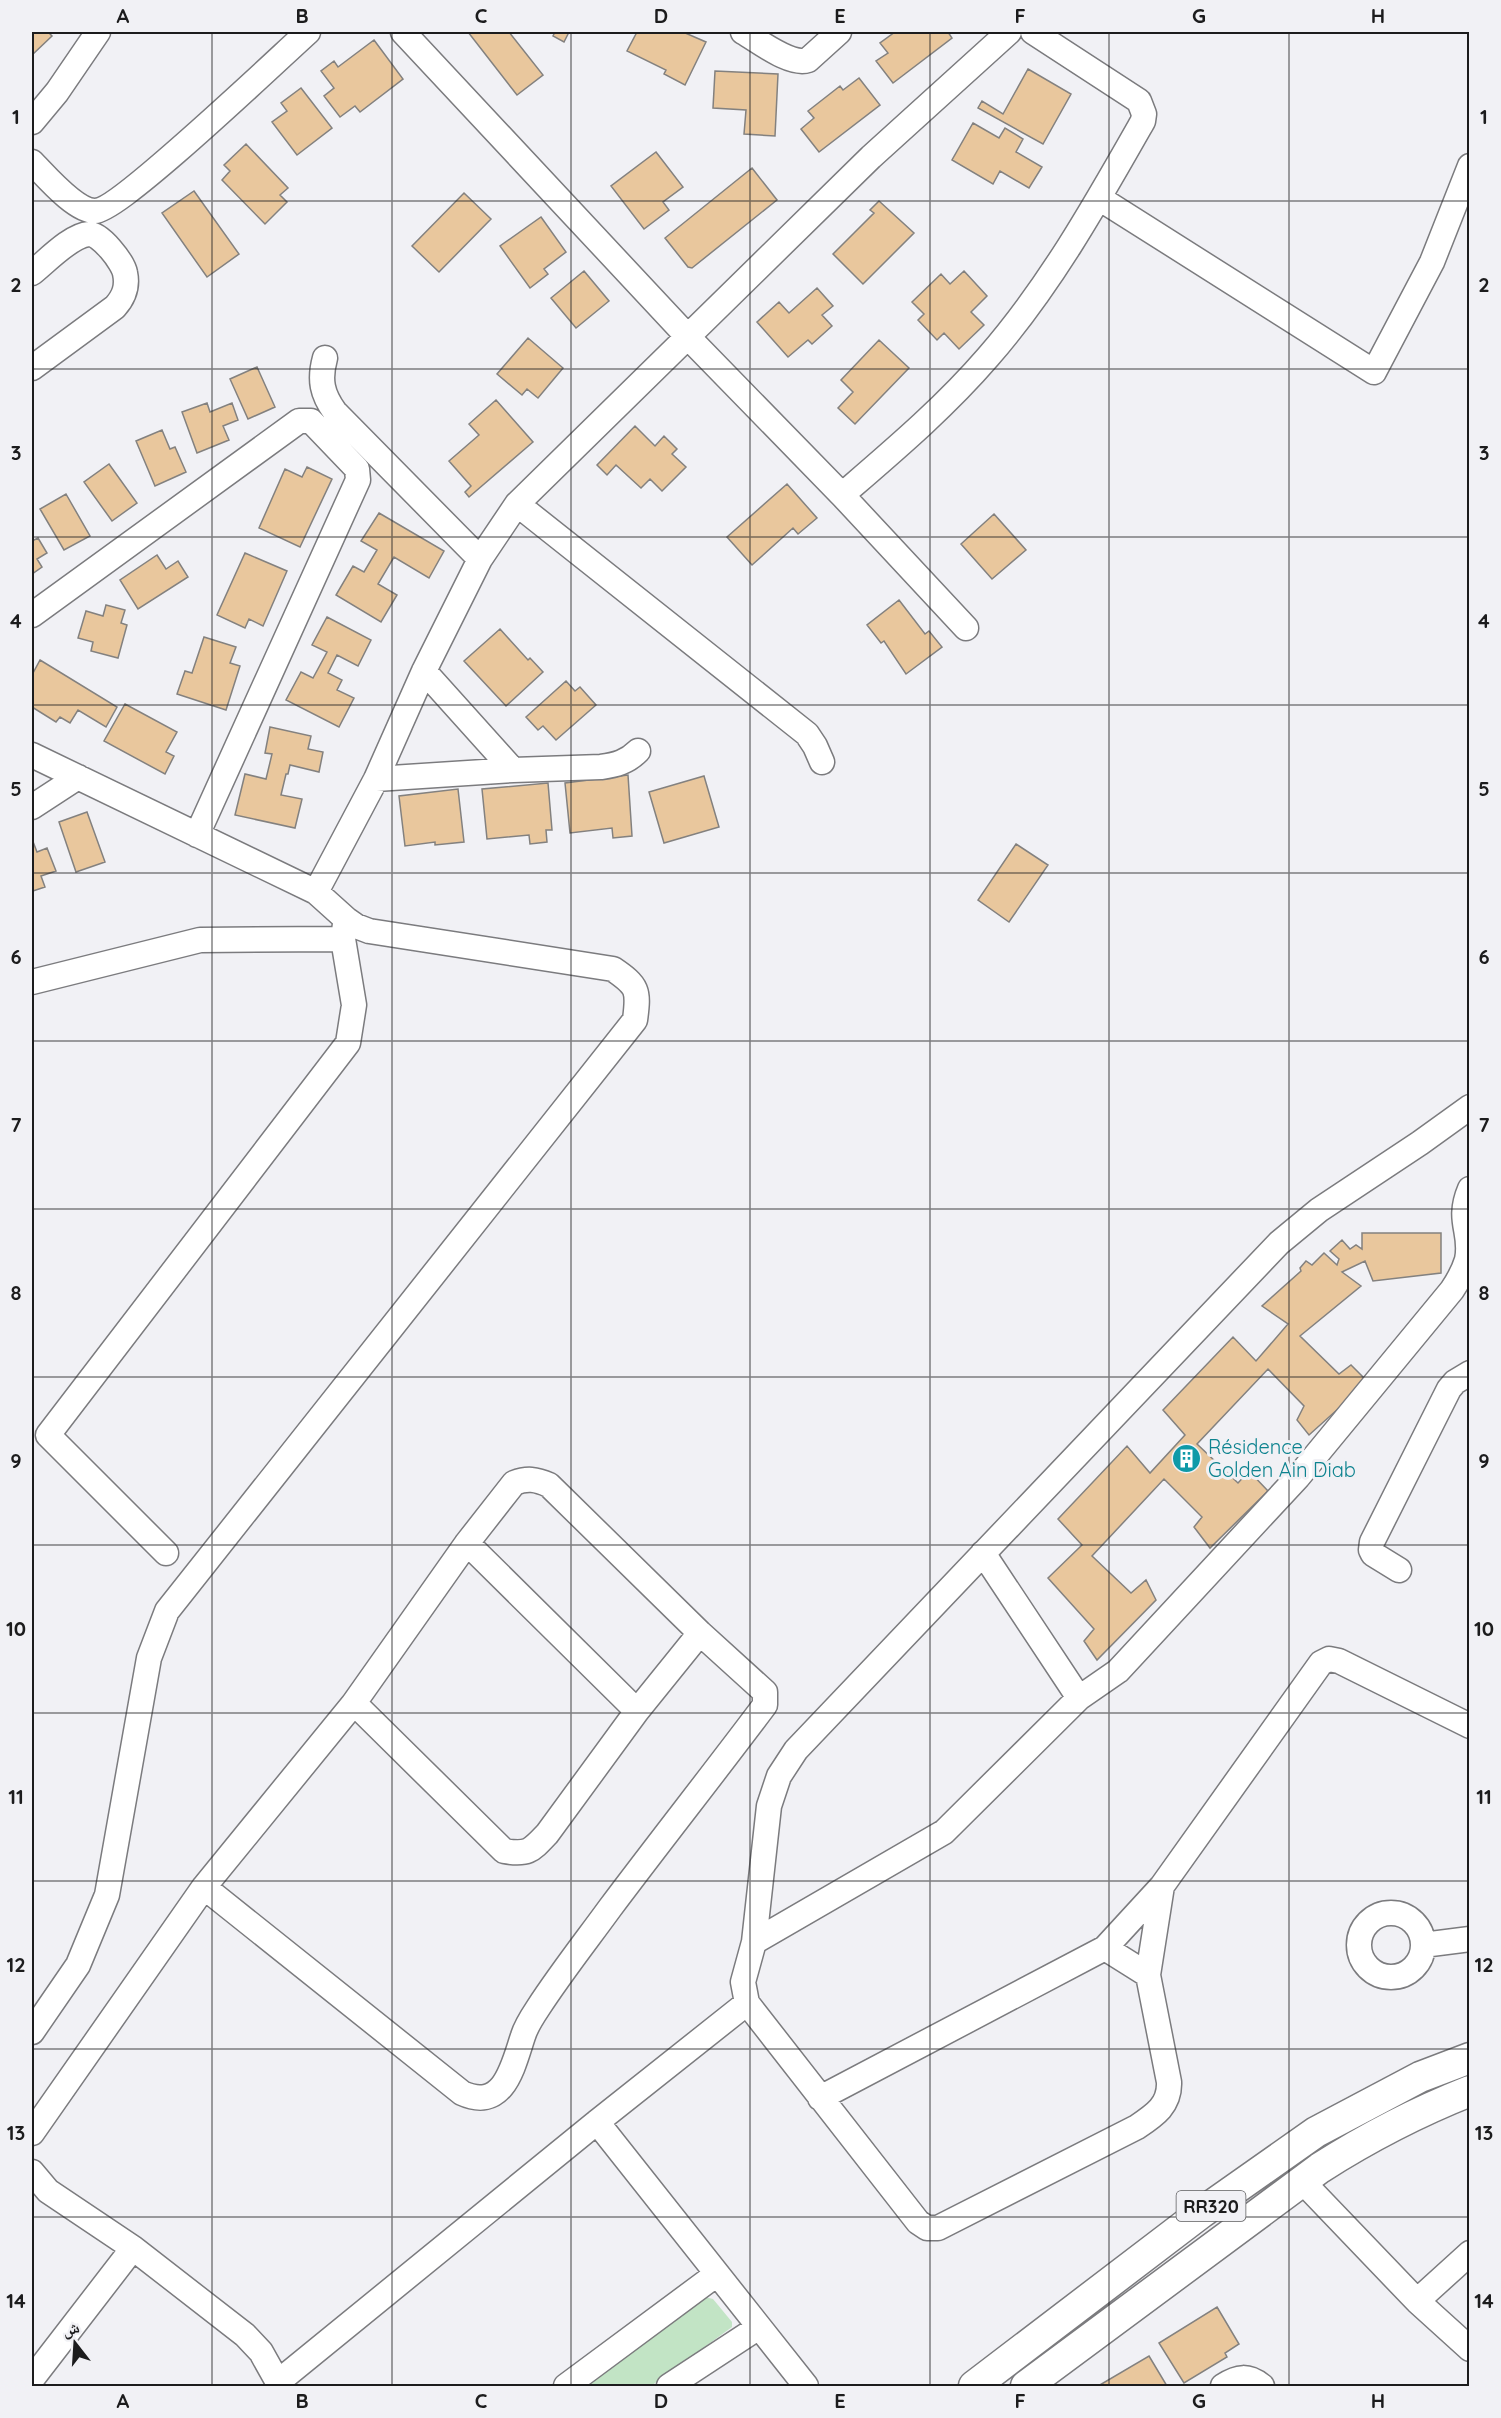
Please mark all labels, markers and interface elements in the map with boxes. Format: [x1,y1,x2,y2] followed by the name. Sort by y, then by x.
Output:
[117,3,130,28] text: A
[295,3,309,28] text: B
[475,3,488,28] text: C
[654,3,668,28] text: D
[834,3,846,28] text: E
[1014,3,1026,28] text: F
[1192,3,1206,28] text: G
[1371,3,1385,28] text: H
[12,104,20,129] text: 1
[1480,104,1488,129] text: 1
[10,272,22,297] text: 2
[1478,272,1490,297] text: 2
[11,440,21,465] text: 3
[1479,440,1489,465] text: 3
[10,608,22,633] text: 4
[1478,608,1490,633] text: 4
[10,776,22,801] text: 5
[1478,776,1490,801] text: 5
[10,944,22,969] text: 6
[1478,944,1490,969] text: 6
[11,1112,22,1137] text: 7
[1479,1112,1490,1137] text: 7
[11,1280,22,1305] text: 8
[1479,1280,1490,1305] text: 8
[1208,1434,1356,1482] place label: Résidence Golden Ain Diab
[1171,1442,1203,1474] building icon: Résidence Golden Ain Diab
[10,1448,22,1473] text: 9
[1478,1448,1490,1473] text: 9
[6,1616,26,1641] text: 10
[1474,1616,1494,1641] text: 10
[8,1784,24,1809] text: 11
[1476,1784,1492,1809] text: 11
[6,1952,26,1977] text: 12
[1474,1952,1494,1977] text: 12
[7,2120,25,2145] text: 13
[1475,2120,1493,2145] text: 13
[1176,2191,1246,2221] road number: RR320
[6,2288,26,2313] text: 14
[1474,2288,1494,2313] text: 14
[45,2313,105,2373] north arrow
[60,2317,82,2341] text: ش
[117,2388,130,2413] text: A
[295,2388,309,2413] text: B
[475,2388,488,2413] text: C
[654,2388,668,2413] text: D
[834,2388,846,2413] text: E
[1014,2388,1026,2413] text: F
[1192,2388,1206,2413] text: G
[1371,2388,1385,2413] text: H

